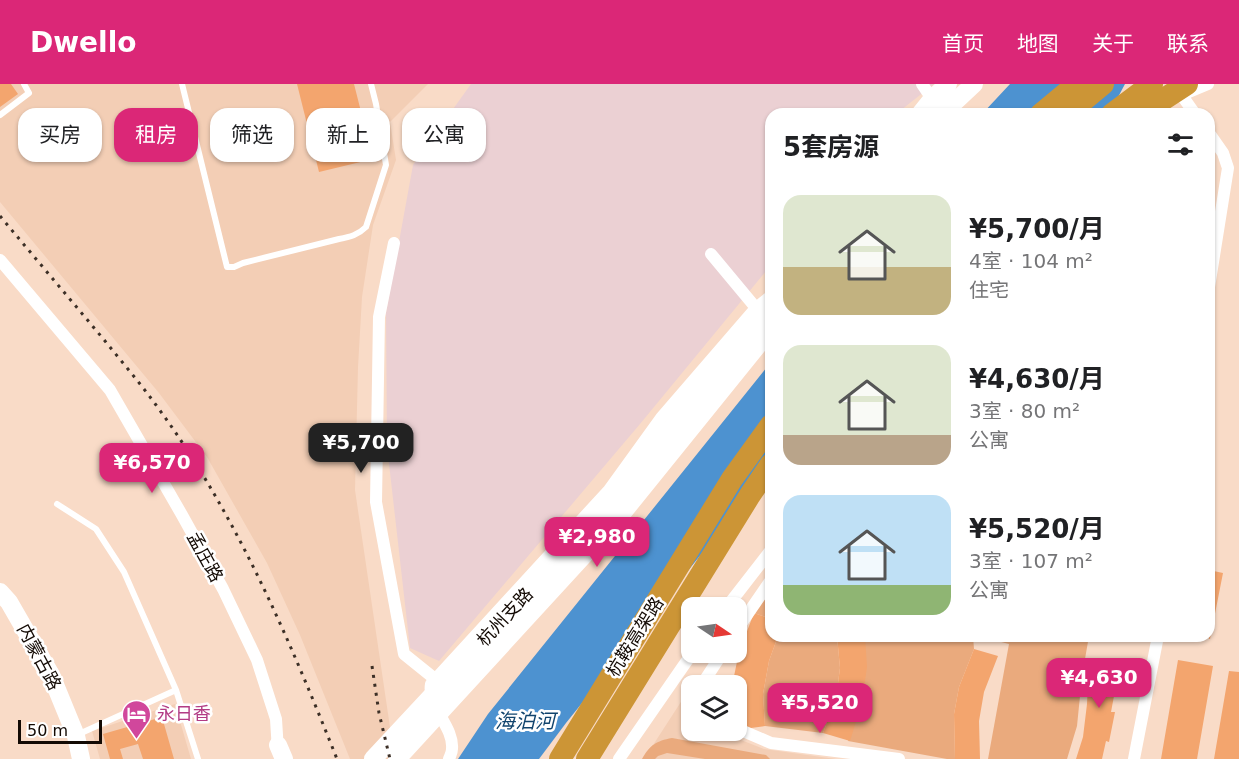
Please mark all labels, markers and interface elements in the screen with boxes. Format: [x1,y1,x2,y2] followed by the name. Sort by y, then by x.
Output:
[30,26,137,59] text: Dwello
[942,32,984,56] text: 首页
[1017,32,1059,56] text: 地图
[1092,32,1134,56] text: 关于
[1167,32,1209,56] text: 联系
[18,108,102,162] chip: 买房
[114,108,198,162] chip: 租房
[210,108,294,162] chip: 筛选
[306,108,390,162] chip: 新上
[402,108,486,162] chip: 公寓
[1164,128,1197,161] icon: filters
[783,132,879,162] text: 5套房源
[969,214,1105,244] text: ¥5,700/月
[831,219,903,291] icon: home
[969,249,1093,273] text: 4室 · 104 m²
[969,278,1009,302] text: 住宅
[969,364,1105,394] text: ¥4,630/月
[831,369,903,441] icon: home
[969,399,1080,423] text: 3室 · 80 m²
[312,423,410,474] pin: ¥5,700
[969,428,1009,452] text: 公寓
[322,430,400,454] text: ¥5,700
[103,443,201,494] pin: ¥6,570
[113,450,191,474] text: ¥6,570
[969,514,1105,544] text: ¥5,520/月
[548,517,646,568] pin: ¥2,980
[831,519,903,591] icon: home
[558,524,636,548] text: ¥2,980
[183,528,228,585] street label: 孟庄路
[969,549,1093,573] text: 3室 · 107 m²
[969,578,1009,602] text: 公寓
[472,583,537,650] street label: 杭州支路
[602,593,667,680] street label: 杭鞍高架路
[681,597,747,663] north arrow
[681,597,747,741] map controls
[13,620,66,693] street label: 内蒙古路
[1050,658,1148,709] pin: ¥4,630
[1060,665,1138,689] text: ¥4,630
[681,675,747,741] button: layers
[771,683,869,734] pin: ¥5,520
[781,690,859,714] text: ¥5,520
[120,698,152,740] hotel icon: 永日香
[157,703,211,724] place label: 永日香
[495,709,559,733] water label: 海泊河
[18,717,102,744] scale bar
[27,721,68,740] text: 50 m

